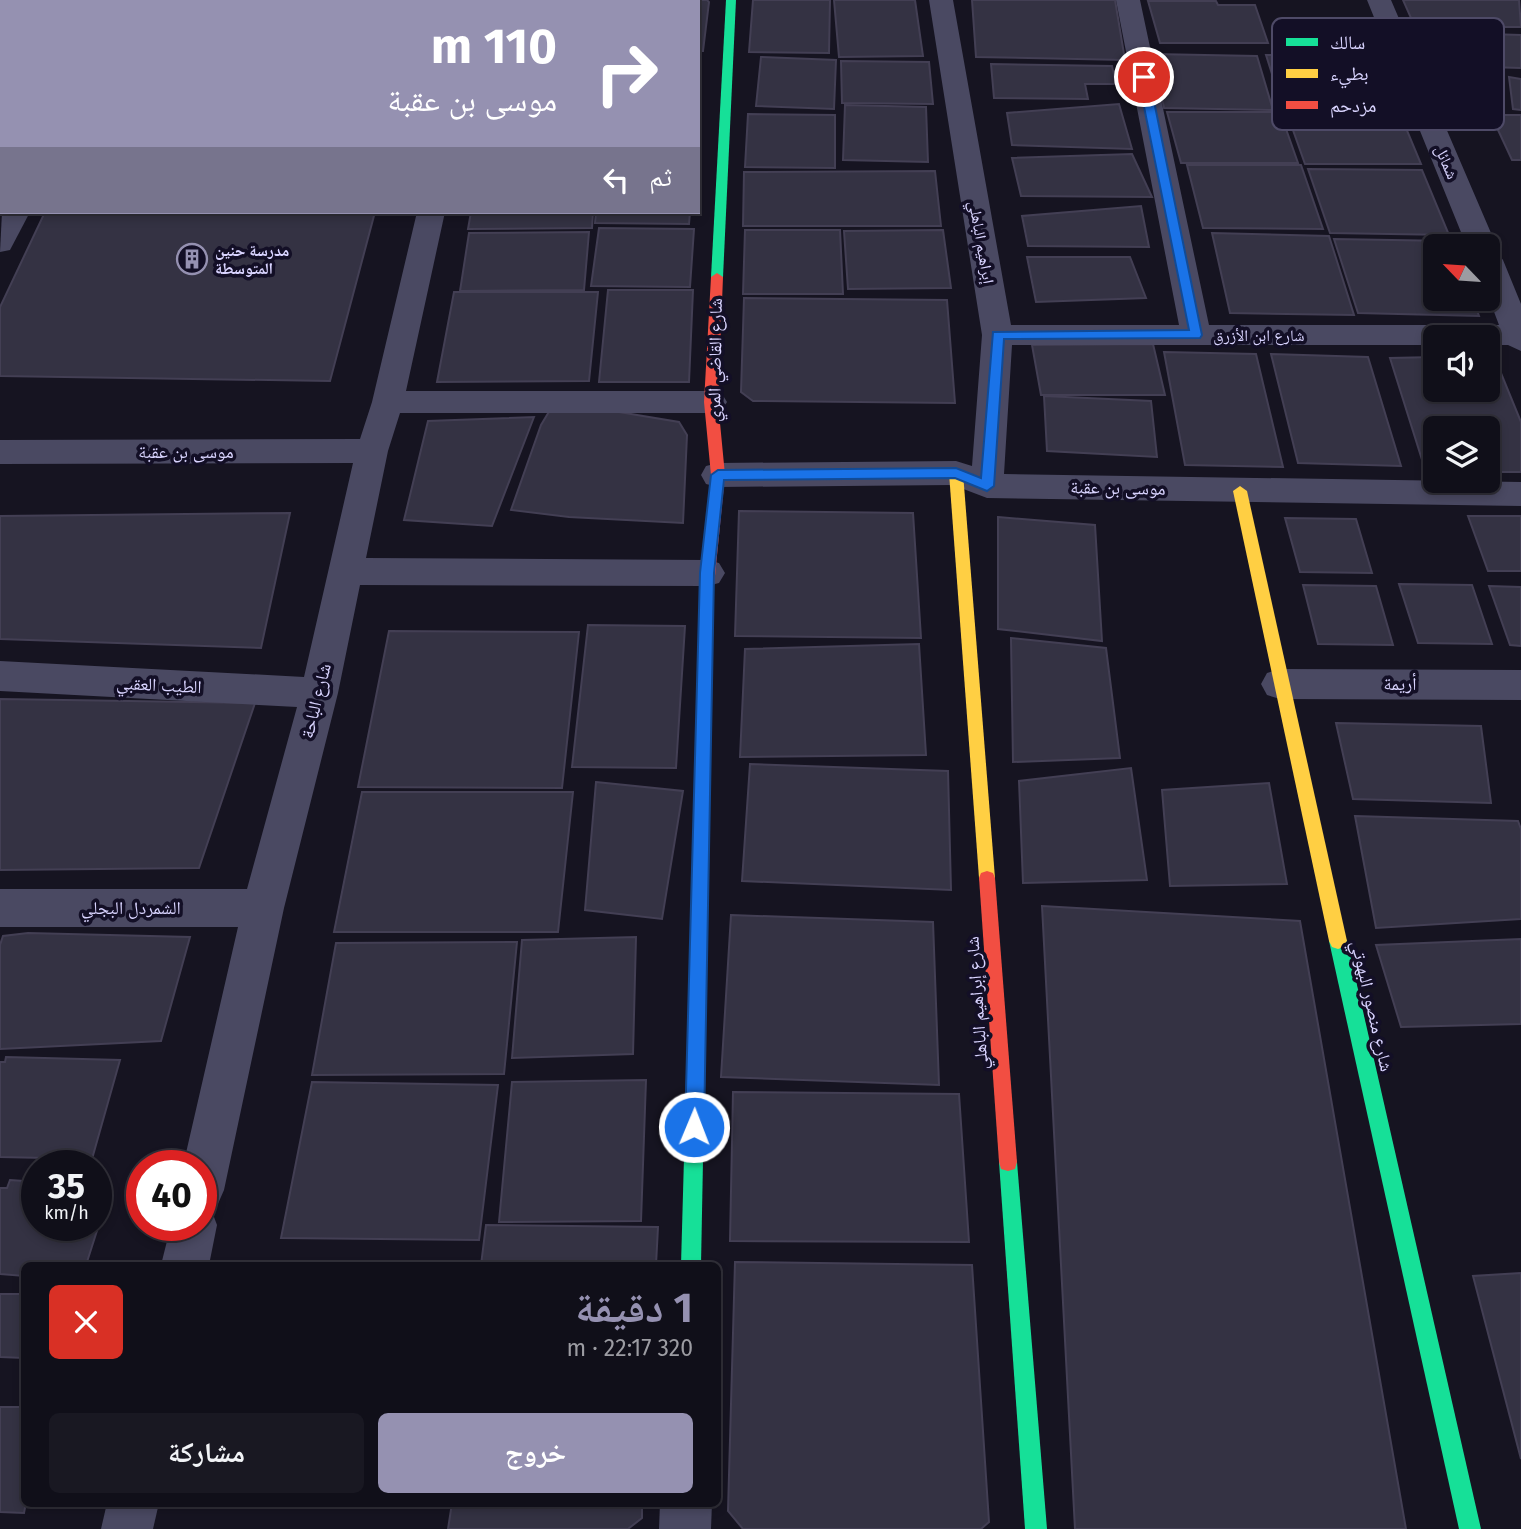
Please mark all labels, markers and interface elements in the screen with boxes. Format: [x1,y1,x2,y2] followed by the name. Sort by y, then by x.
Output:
[431,17,557,76] text: 110 m
[1272,18,1504,130] legend
[581,28,672,119] icon: right
[1330,31,1365,54] text: سالك
[1114,47,1174,107] pin
[1125,58,1163,96] icon: arrive
[1330,62,1369,89] text: بطيء
[388,81,557,119] text: موسى بن عقبة
[1330,94,1376,118] text: مزدحم
[1430,142,1462,182] street label: شمائل
[597,161,635,199] icon: left
[649,162,672,193] text: ثم
[962,199,998,286] street label: إبراهيم الباهلي
[1423,234,1500,312] north arrow
[1423,234,1500,493] map controls
[215,241,289,278] place label: مدرسة حنين المتوسطة
[175,242,209,276] building icon: مدرسة حنين المتوسطة
[703,298,731,422] street label: شارع القاضي المري
[1423,325,1500,402] button: sound
[1213,326,1305,346] street label: شارع ابن الأزرق
[1423,416,1500,493] button: layers
[138,441,234,463] street label: موسى بن عقبة
[1070,476,1166,500] street label: موسى بن عقبة
[296,661,336,741] street label: شارع الباحة
[116,672,202,702] street label: الطيب العقبي
[1384,673,1416,695] street label: أريمة
[81,897,181,923] street label: الشمردل البجلي
[961,935,996,1070] street label: شارع إبراهيم الباهلي
[1343,938,1398,1074] street label: شارع منصور البهوتي
[657,1090,731,1164] position arrow
[126,1150,217,1241] speed limit sign: 40
[48,1165,85,1207] text: 35
[44,1202,89,1224] text: km/h
[575,1283,693,1333] text: 1 دقيقة
[49,1285,123,1359] button: close
[566,1334,693,1362] text: 320 m · 22:17
[49,1413,364,1493] button: مشاركة
[378,1413,693,1493] button: خروج

